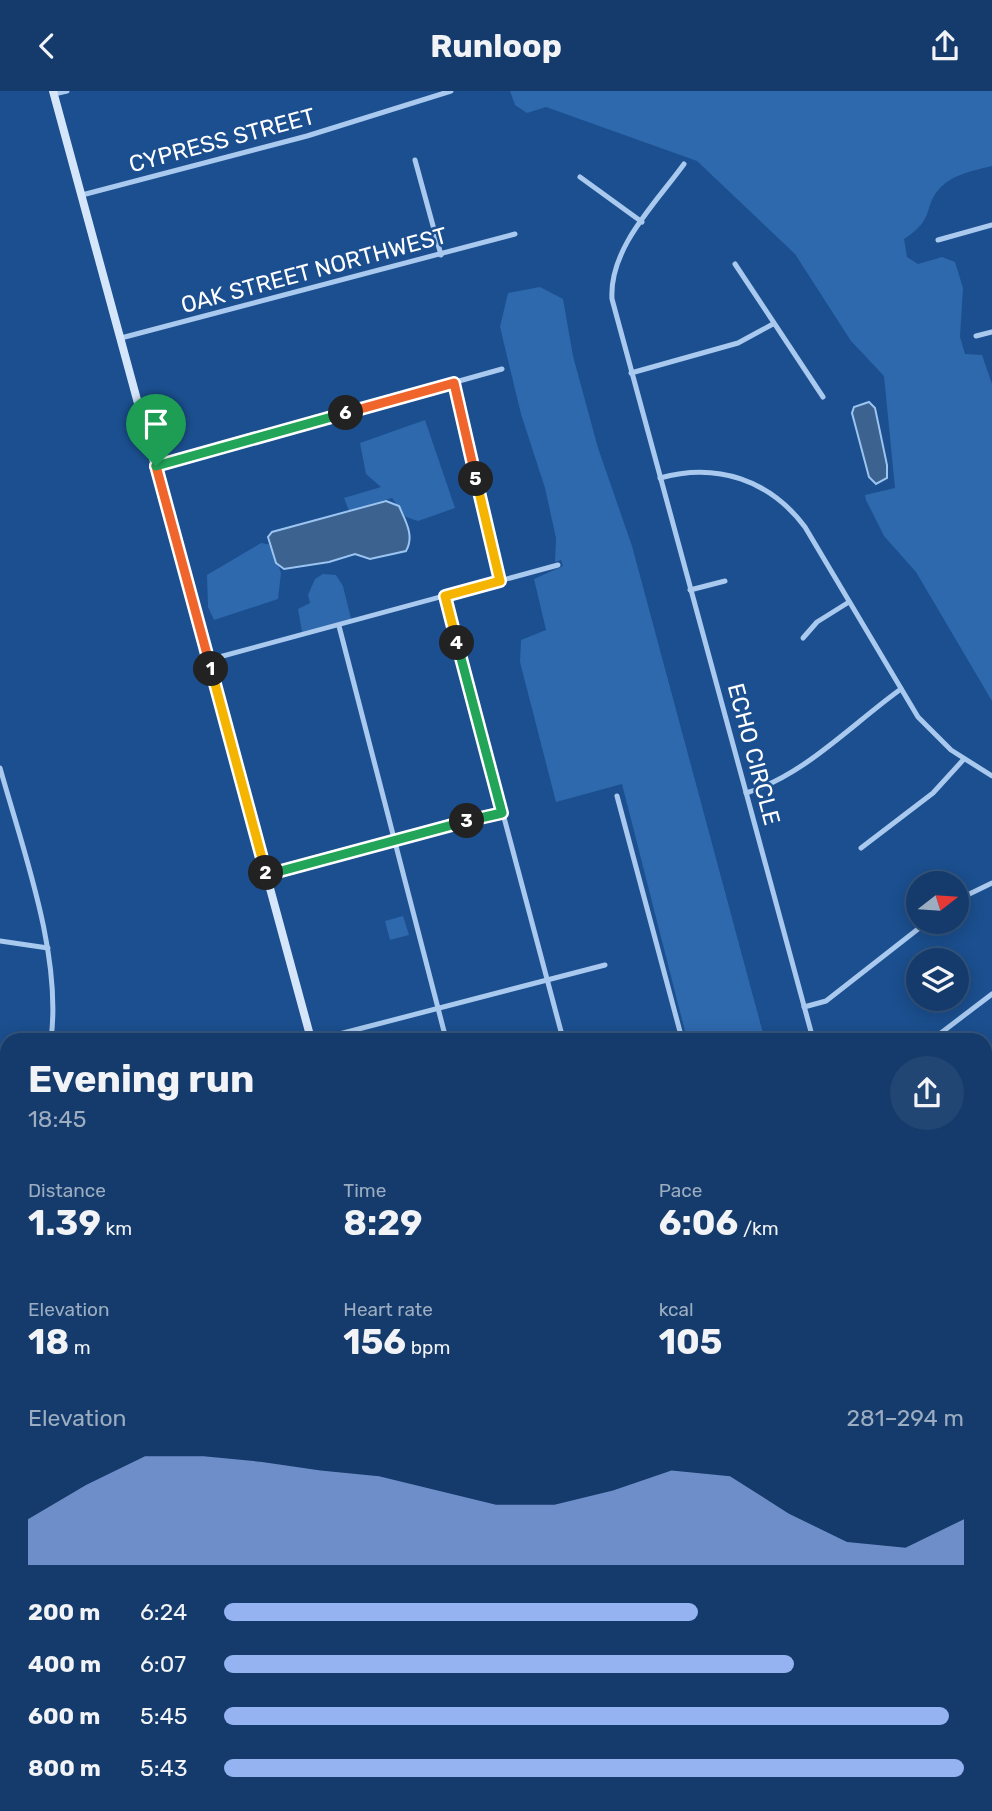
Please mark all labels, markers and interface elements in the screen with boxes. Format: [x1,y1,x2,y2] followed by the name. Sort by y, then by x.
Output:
[28,27,66,65] icon: back
[430,27,562,65] text: Runloop
[926,27,964,65] icon: share
[126,102,318,178] street label: CYPRESS STREET
[178,221,450,319] street label: OAK STREET NORTHWEST
[126,394,186,466] pin
[328,395,364,431] pin: 6
[339,401,352,424] text: 6
[137,405,175,443] icon: arrive
[458,461,494,497] pin: 5
[469,467,482,490] text: 5
[440,625,475,661] pin: 4
[450,631,463,654] text: 4
[194,651,228,687] pin: 1
[206,657,215,680] text: 1
[722,680,786,828] street label: ECHO CIRCLE
[449,803,484,839] pin: 3
[460,809,473,832] text: 3
[248,855,284,891] pin: 2
[259,861,272,884] text: 2
[906,871,970,935] north arrow
[906,871,969,1011] map controls
[906,948,969,1011] button: layers
[28,1056,254,1102] text: Evening run
[890,1056,964,1130] button: share
[28,1105,86,1133] text: 18:45
[28,1179,106,1202] text: Distance
[343,1179,386,1202] text: Time
[659,1179,702,1202] text: Pace
[28,1202,101,1244] text: 1.39
[343,1202,422,1244] text: 8:29
[659,1202,738,1244] text: 6:06
[101,1217,132,1240] text: km
[738,1217,779,1240] text: /km
[28,1298,109,1321] text: Elevation
[343,1298,433,1321] text: Heart rate
[659,1298,694,1321] text: kcal
[28,1321,69,1363] text: 18
[343,1321,406,1363] text: 156
[659,1321,722,1363] text: 105
[69,1336,91,1359] text: m
[406,1336,450,1359] text: bpm
[28,1404,127,1432] text: Elevation
[847,1404,964,1432] text: 281–294 m
[28,1598,100,1626] text: 200 m
[140,1598,187,1626] text: 6:24
[28,1650,101,1678] text: 400 m
[140,1650,186,1678] text: 6:07
[28,1702,100,1730] text: 600 m
[140,1702,188,1730] text: 5:45
[28,1754,101,1782] text: 800 m
[140,1754,188,1782] text: 5:43

